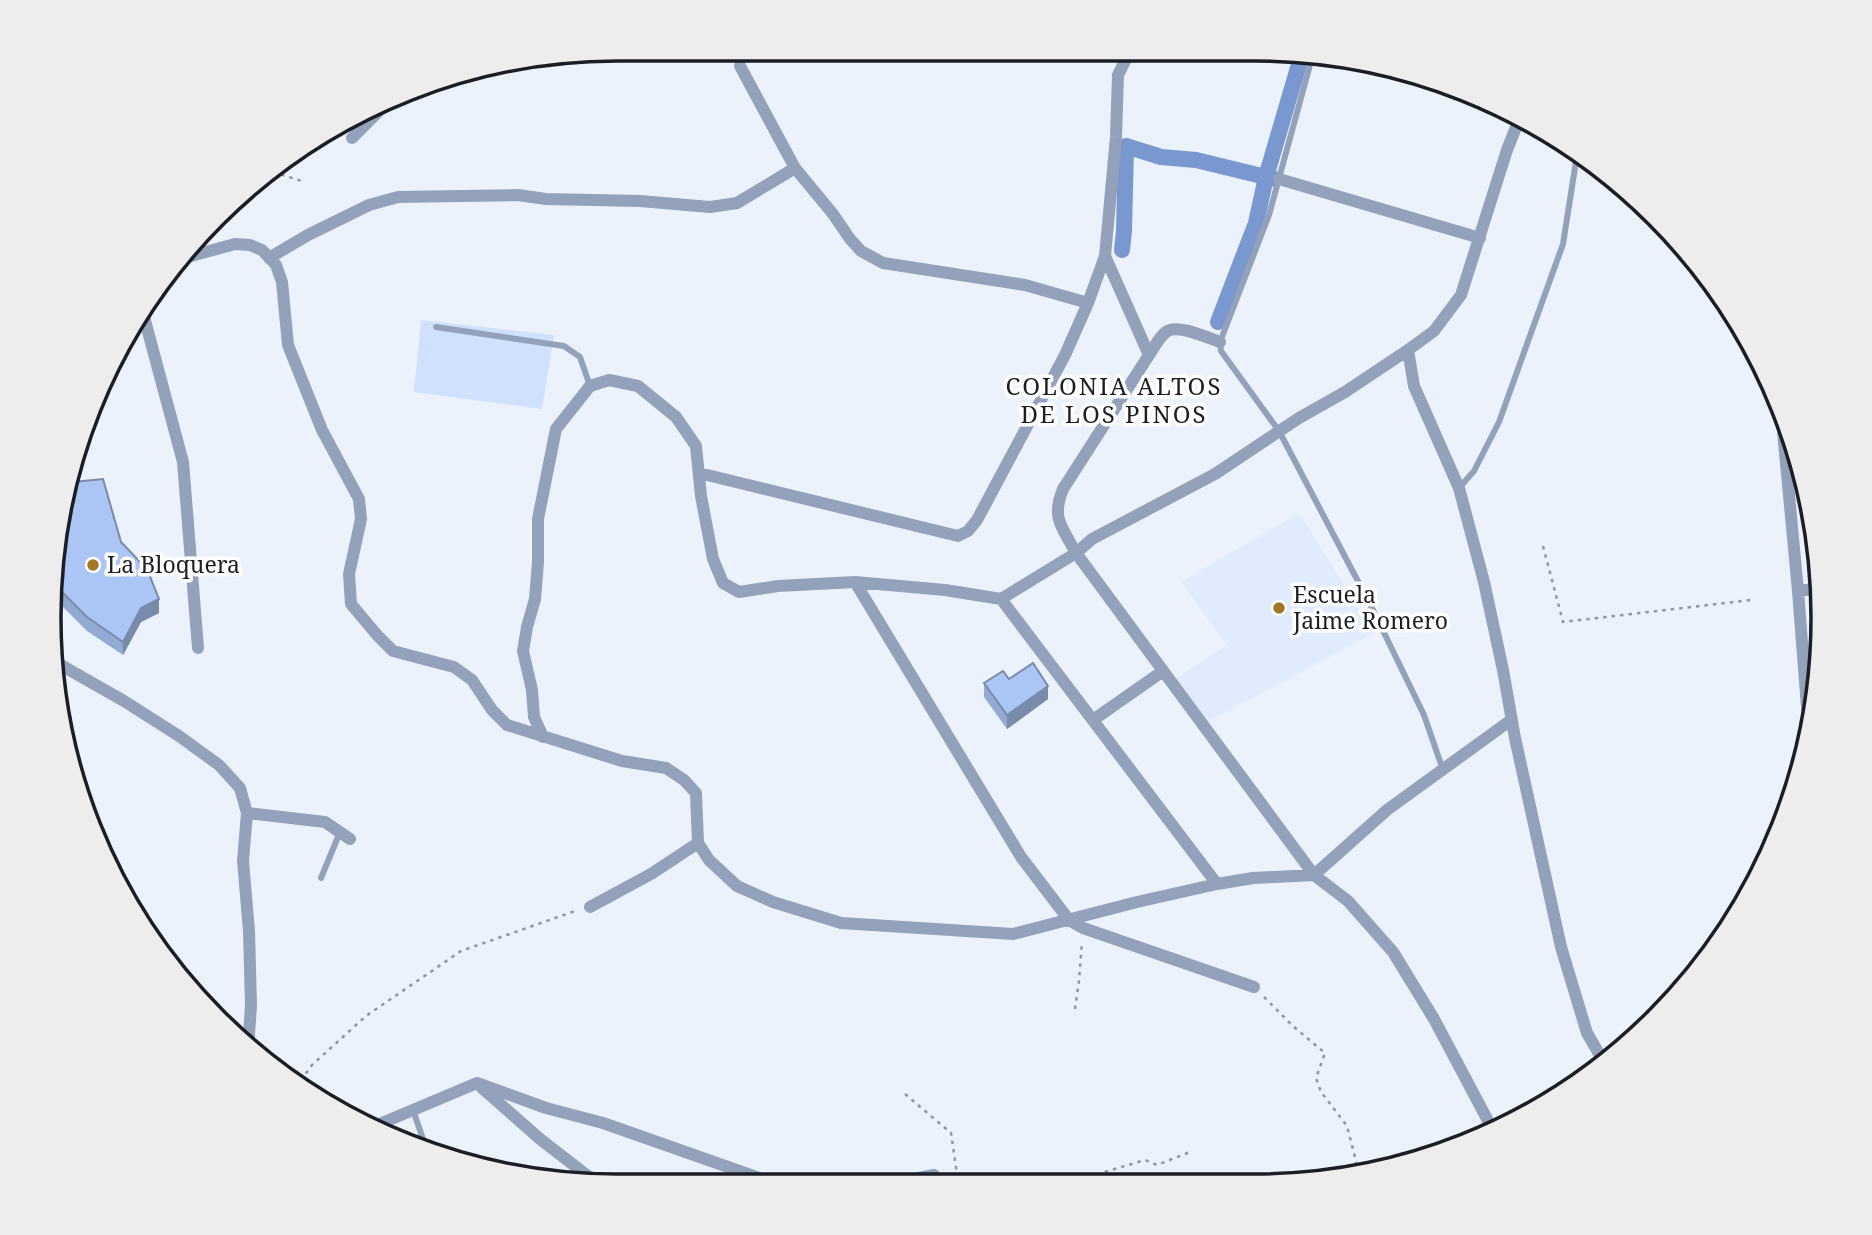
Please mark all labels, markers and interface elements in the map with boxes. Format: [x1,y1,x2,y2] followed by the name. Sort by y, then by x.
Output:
[1006,369,1222,430] district label: COLONIA ALTOS DE LOS PINOS
[107,548,240,580] place label: La Bloquera
[85,557,101,573] marker: La Bloquera
[1292,578,1448,636] place label: Escuela Jaime Romero
[1271,600,1287,616] marker: Escuela Jaime Romero

